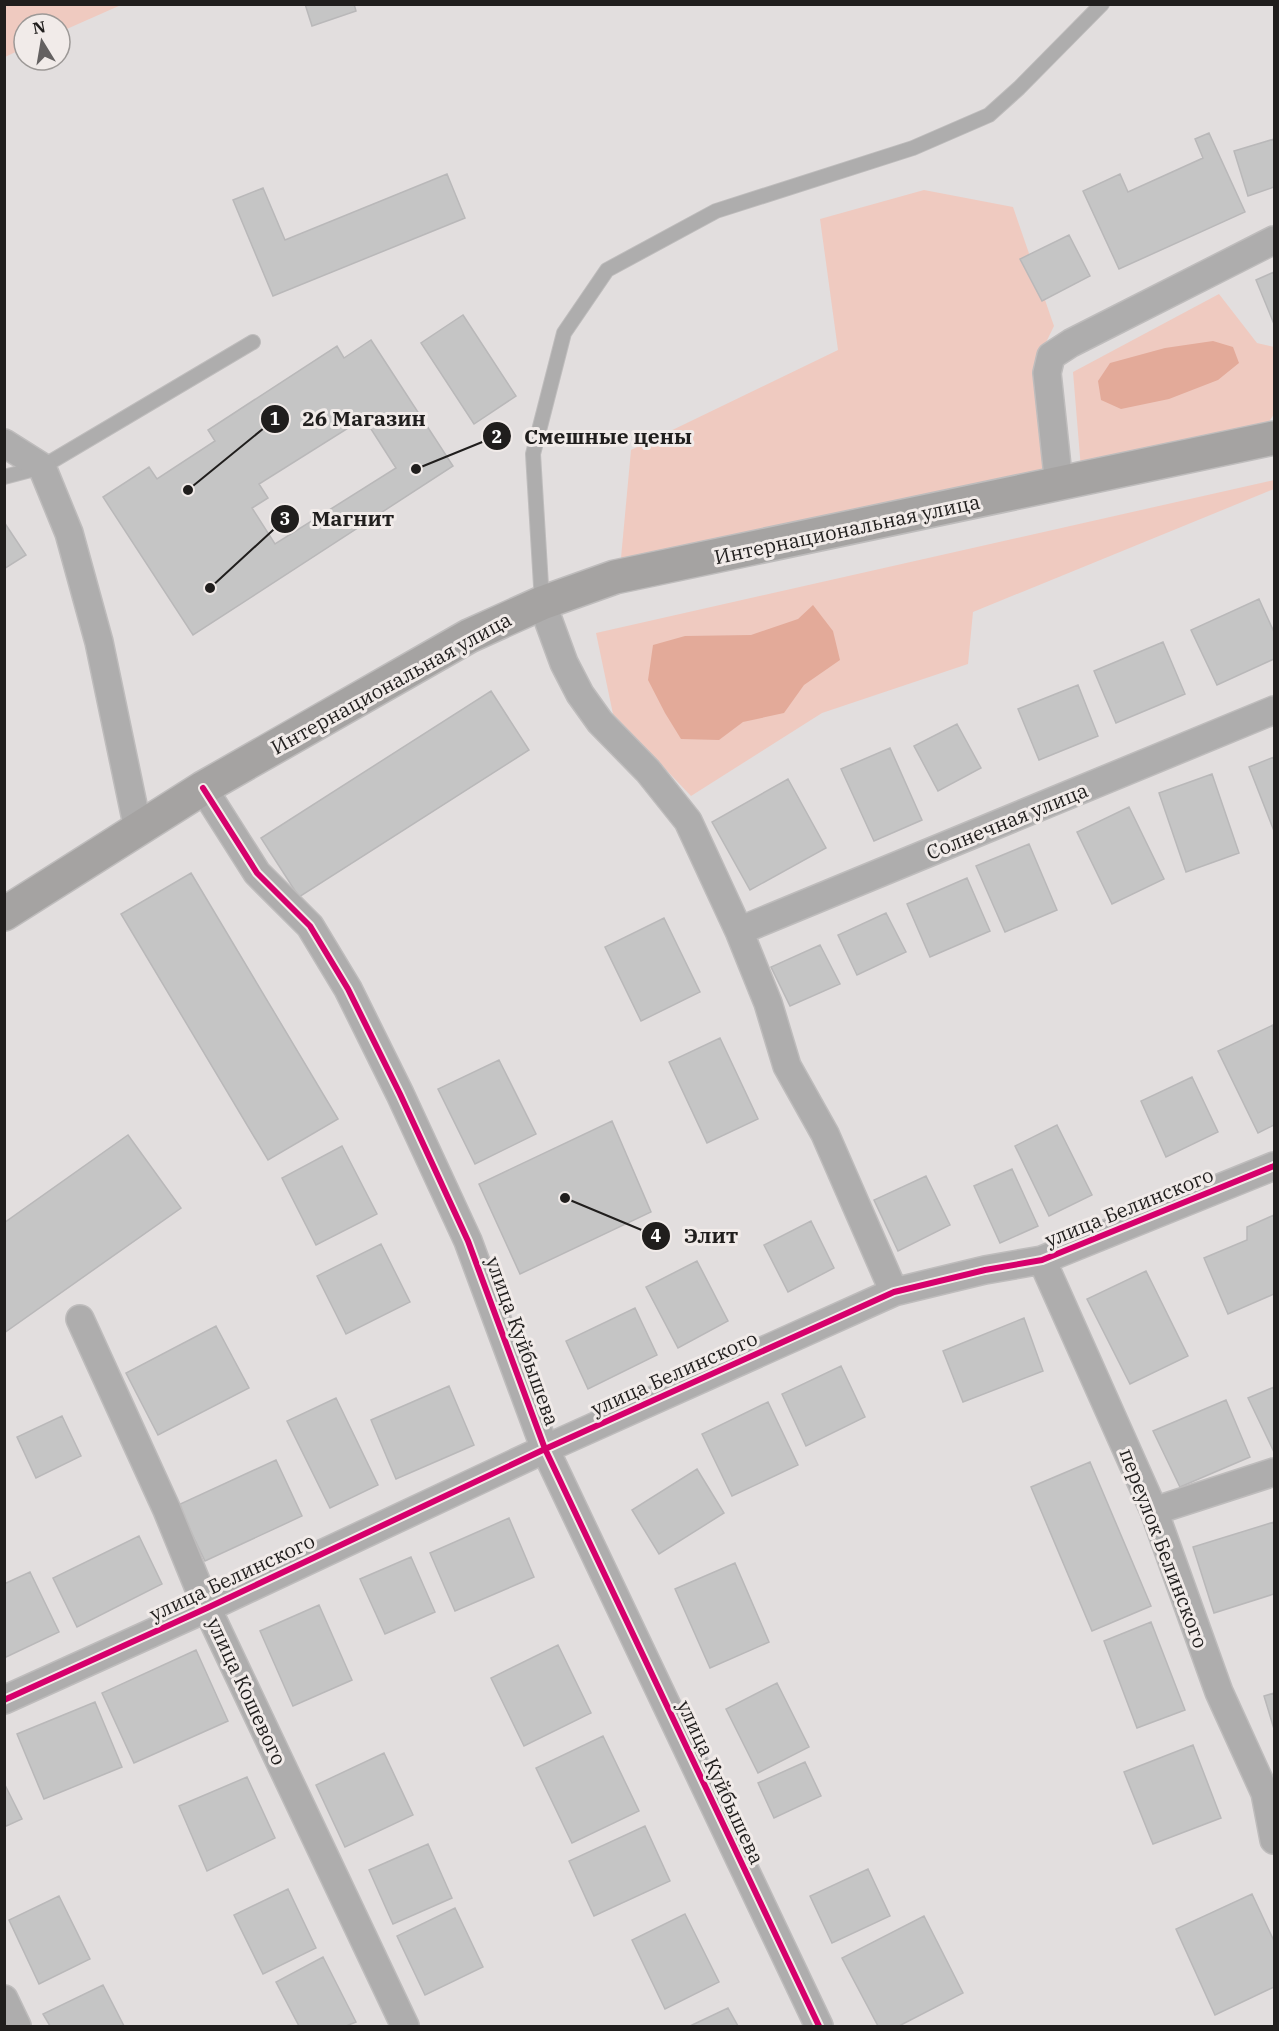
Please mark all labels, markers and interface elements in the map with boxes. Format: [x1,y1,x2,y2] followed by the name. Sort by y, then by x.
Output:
[12,12,72,72] north arrow
[31,16,47,38] text: N
[260,399,438,438] callout: 26 Магазин
[302,404,426,432] text: 26 Магазин
[270,407,281,430] text: 1
[482,417,704,456] callout: Смешные цены
[524,422,692,450] text: Смешные цены
[492,425,502,448] text: 2
[712,488,982,570] street label: Интернациональная улица
[270,499,407,538] callout: Магнит
[312,504,394,532] text: Магнит
[280,507,290,530] text: 3
[266,605,516,761] street label: Интернациональная улица
[922,776,1092,866] street label: Солнечная улица
[1041,1161,1217,1253] street label: улица Белинского
[641,1216,750,1255] callout: Элит
[684,1221,738,1249] text: Элит
[651,1224,662,1247] text: 4
[480,1253,566,1429] street label: улица Куйбышева
[586,1324,762,1422] street label: улица Белинского
[1113,1444,1215,1652] street label: переулок Белинского
[145,1527,319,1627] street label: улица Белинского
[201,1613,293,1769] street label: улица Кошевого
[671,1696,771,1869] street label: улица Куйбышева

